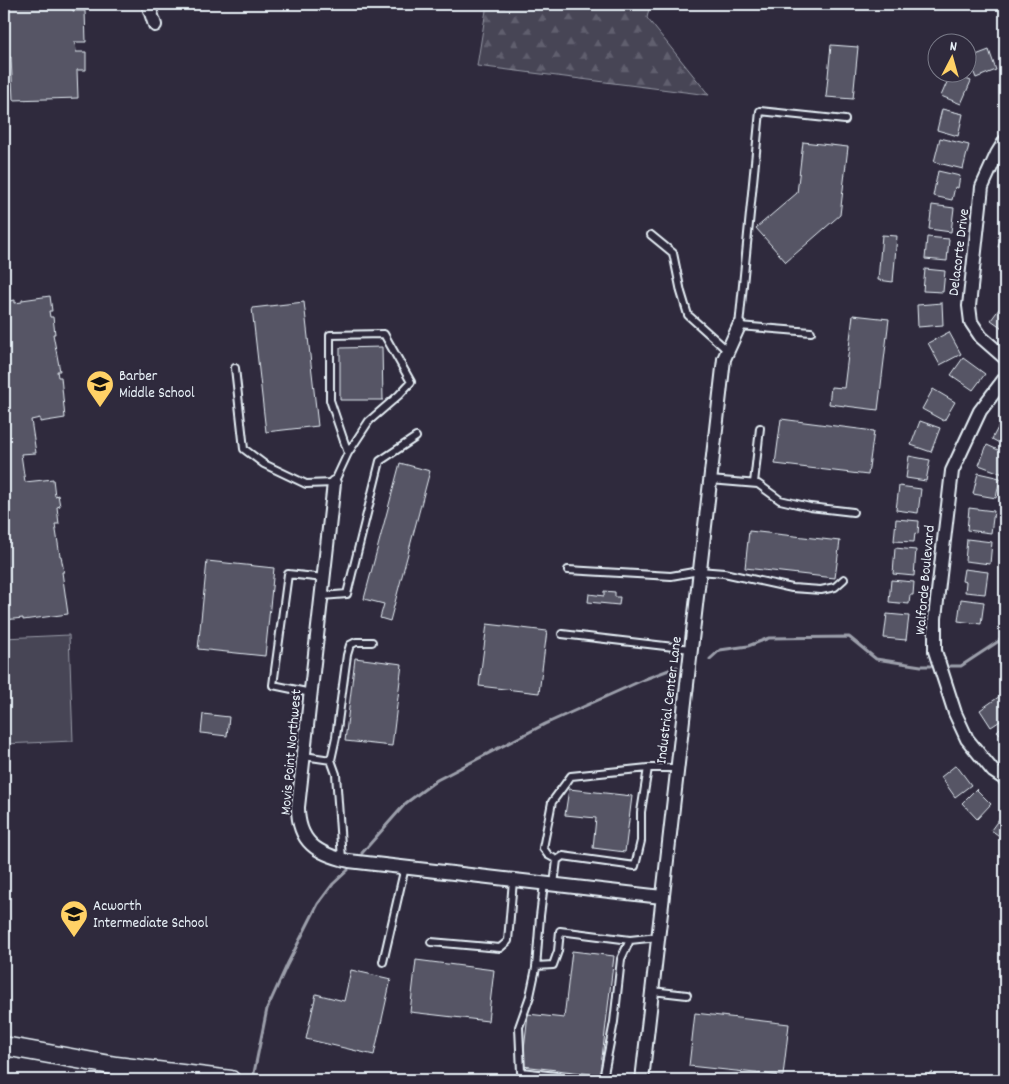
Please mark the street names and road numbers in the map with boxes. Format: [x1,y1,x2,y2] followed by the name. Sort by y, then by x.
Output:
[944,207,976,297] street label: Delacorte Drive
[910,524,942,636] street label: Walforde Boulevard
[651,635,689,765] street label: Industrial Center Lane
[276,688,309,816] street label: Movis Point Northwest

